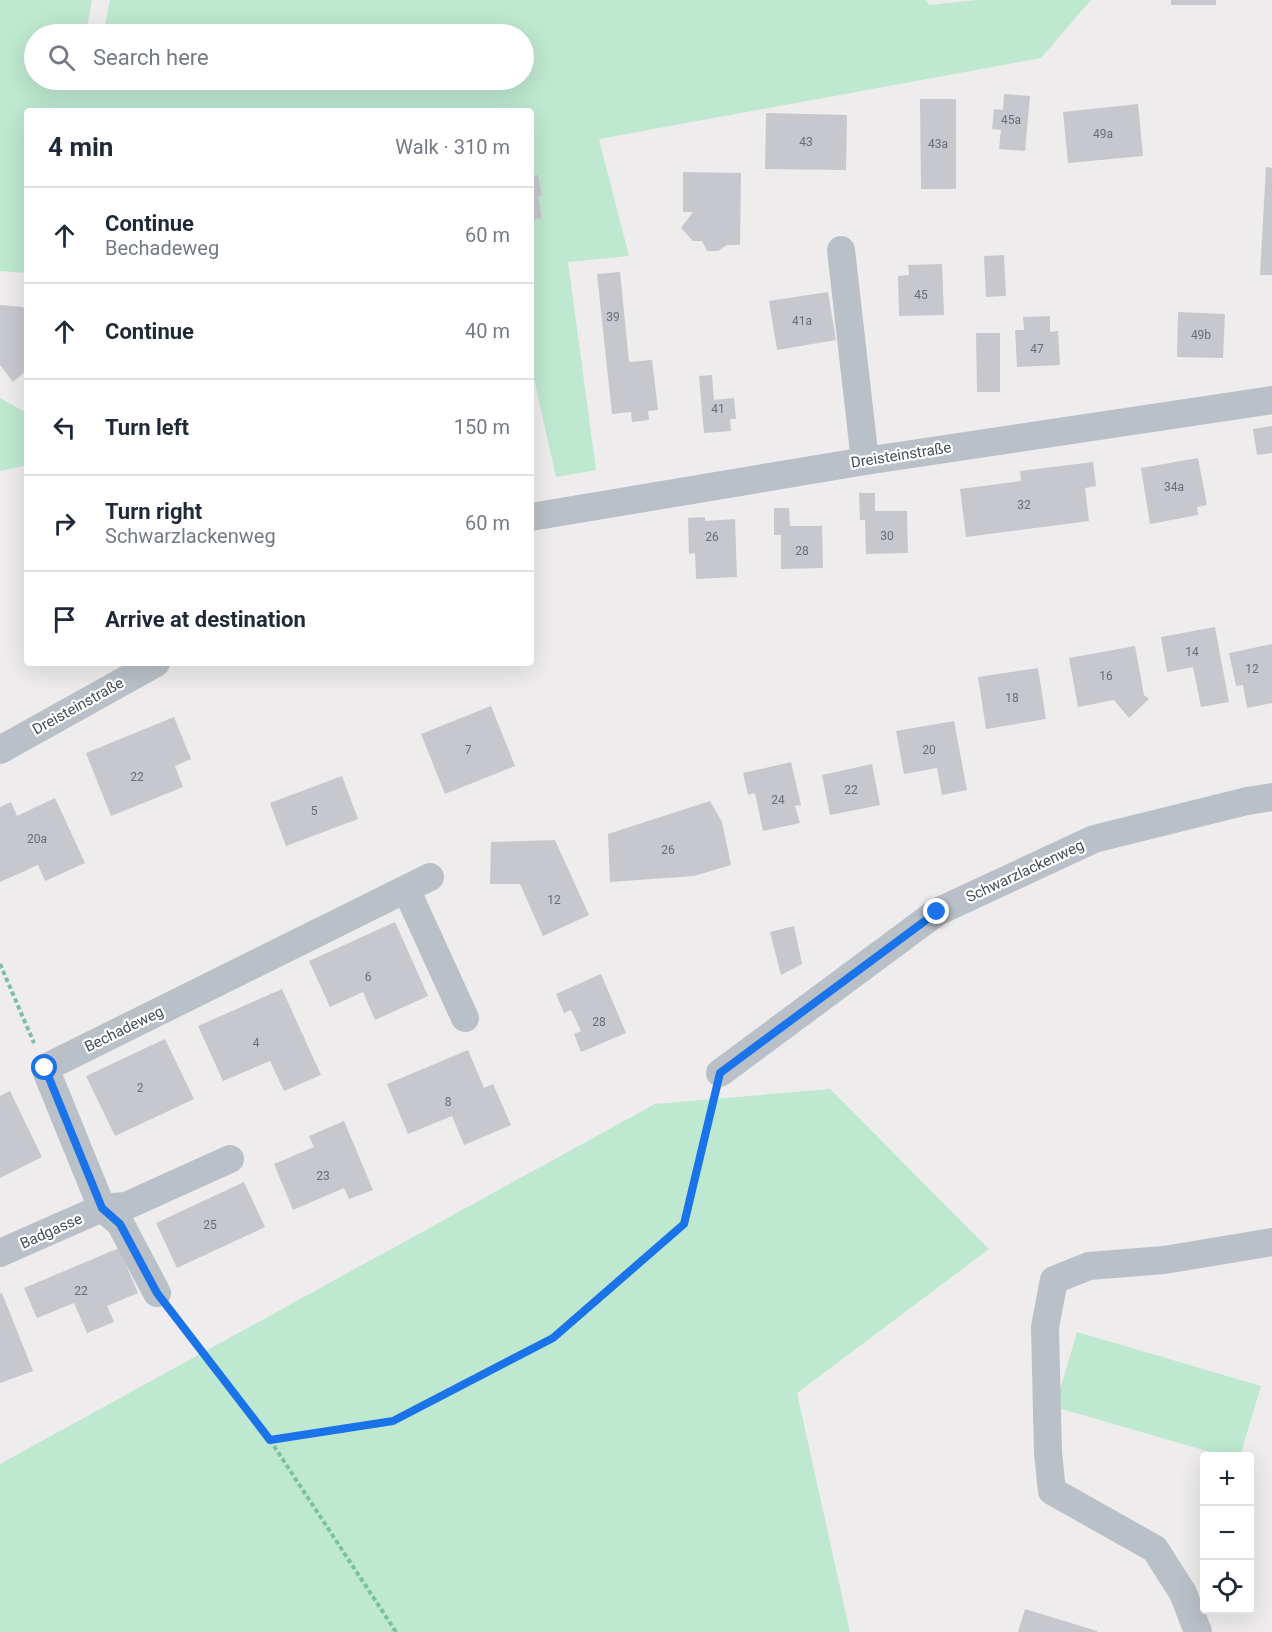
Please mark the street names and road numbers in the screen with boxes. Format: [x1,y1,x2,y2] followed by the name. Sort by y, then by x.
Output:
[850,438,953,472] street label: Dreisteinstraße
[29,674,127,738] street label: Dreisteinstraße
[963,836,1087,906] street label: Schwarzlackenweg
[82,1002,166,1056] street label: Bechadeweg
[17,1209,85,1253] street label: Badgasse

